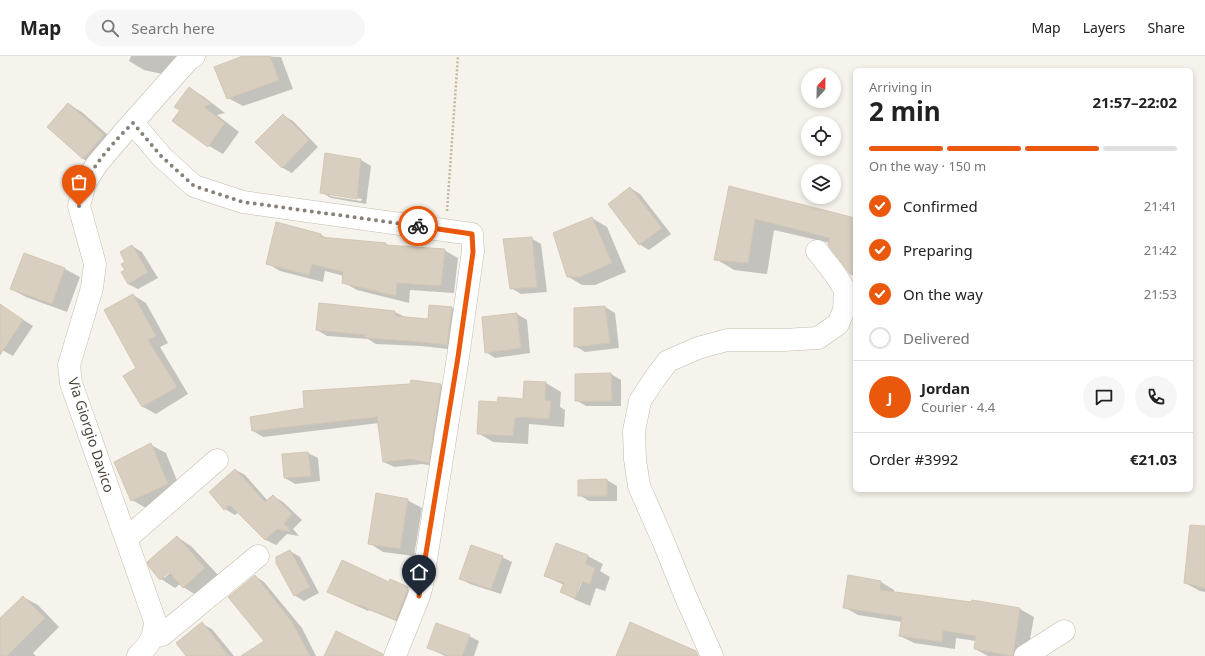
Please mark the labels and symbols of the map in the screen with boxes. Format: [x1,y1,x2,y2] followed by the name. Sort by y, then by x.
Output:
[801,68,841,108] north arrow
[62,165,96,206] pin
[398,206,438,246] courier
[64,375,119,495] street label: Via Giorgio Davico
[402,555,436,596] pin

